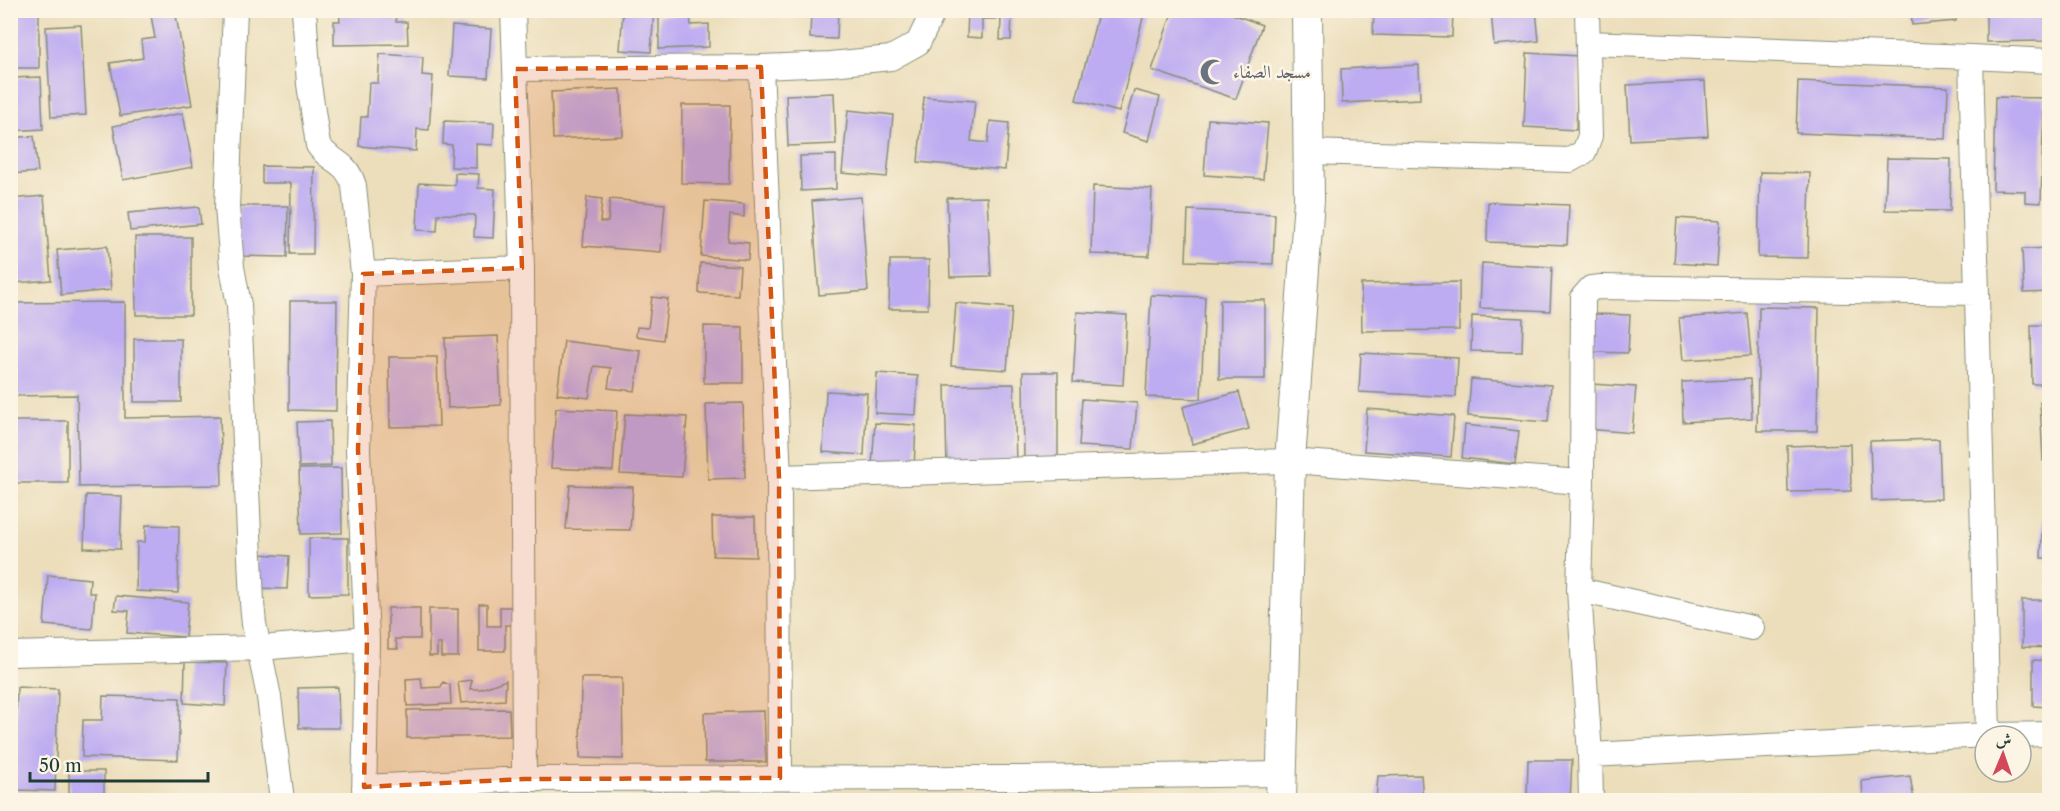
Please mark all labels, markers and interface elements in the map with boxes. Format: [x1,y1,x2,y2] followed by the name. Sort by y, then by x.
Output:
[1198,57,1228,87] mosque icon: مسجد الصفاء
[1233,61,1311,83] place label: مسجد الصفاء
[1973,724,2033,784] north arrow
[1995,729,2012,749] text: ش
[30,745,208,783] scale bar
[39,755,82,777] text: 50 m

